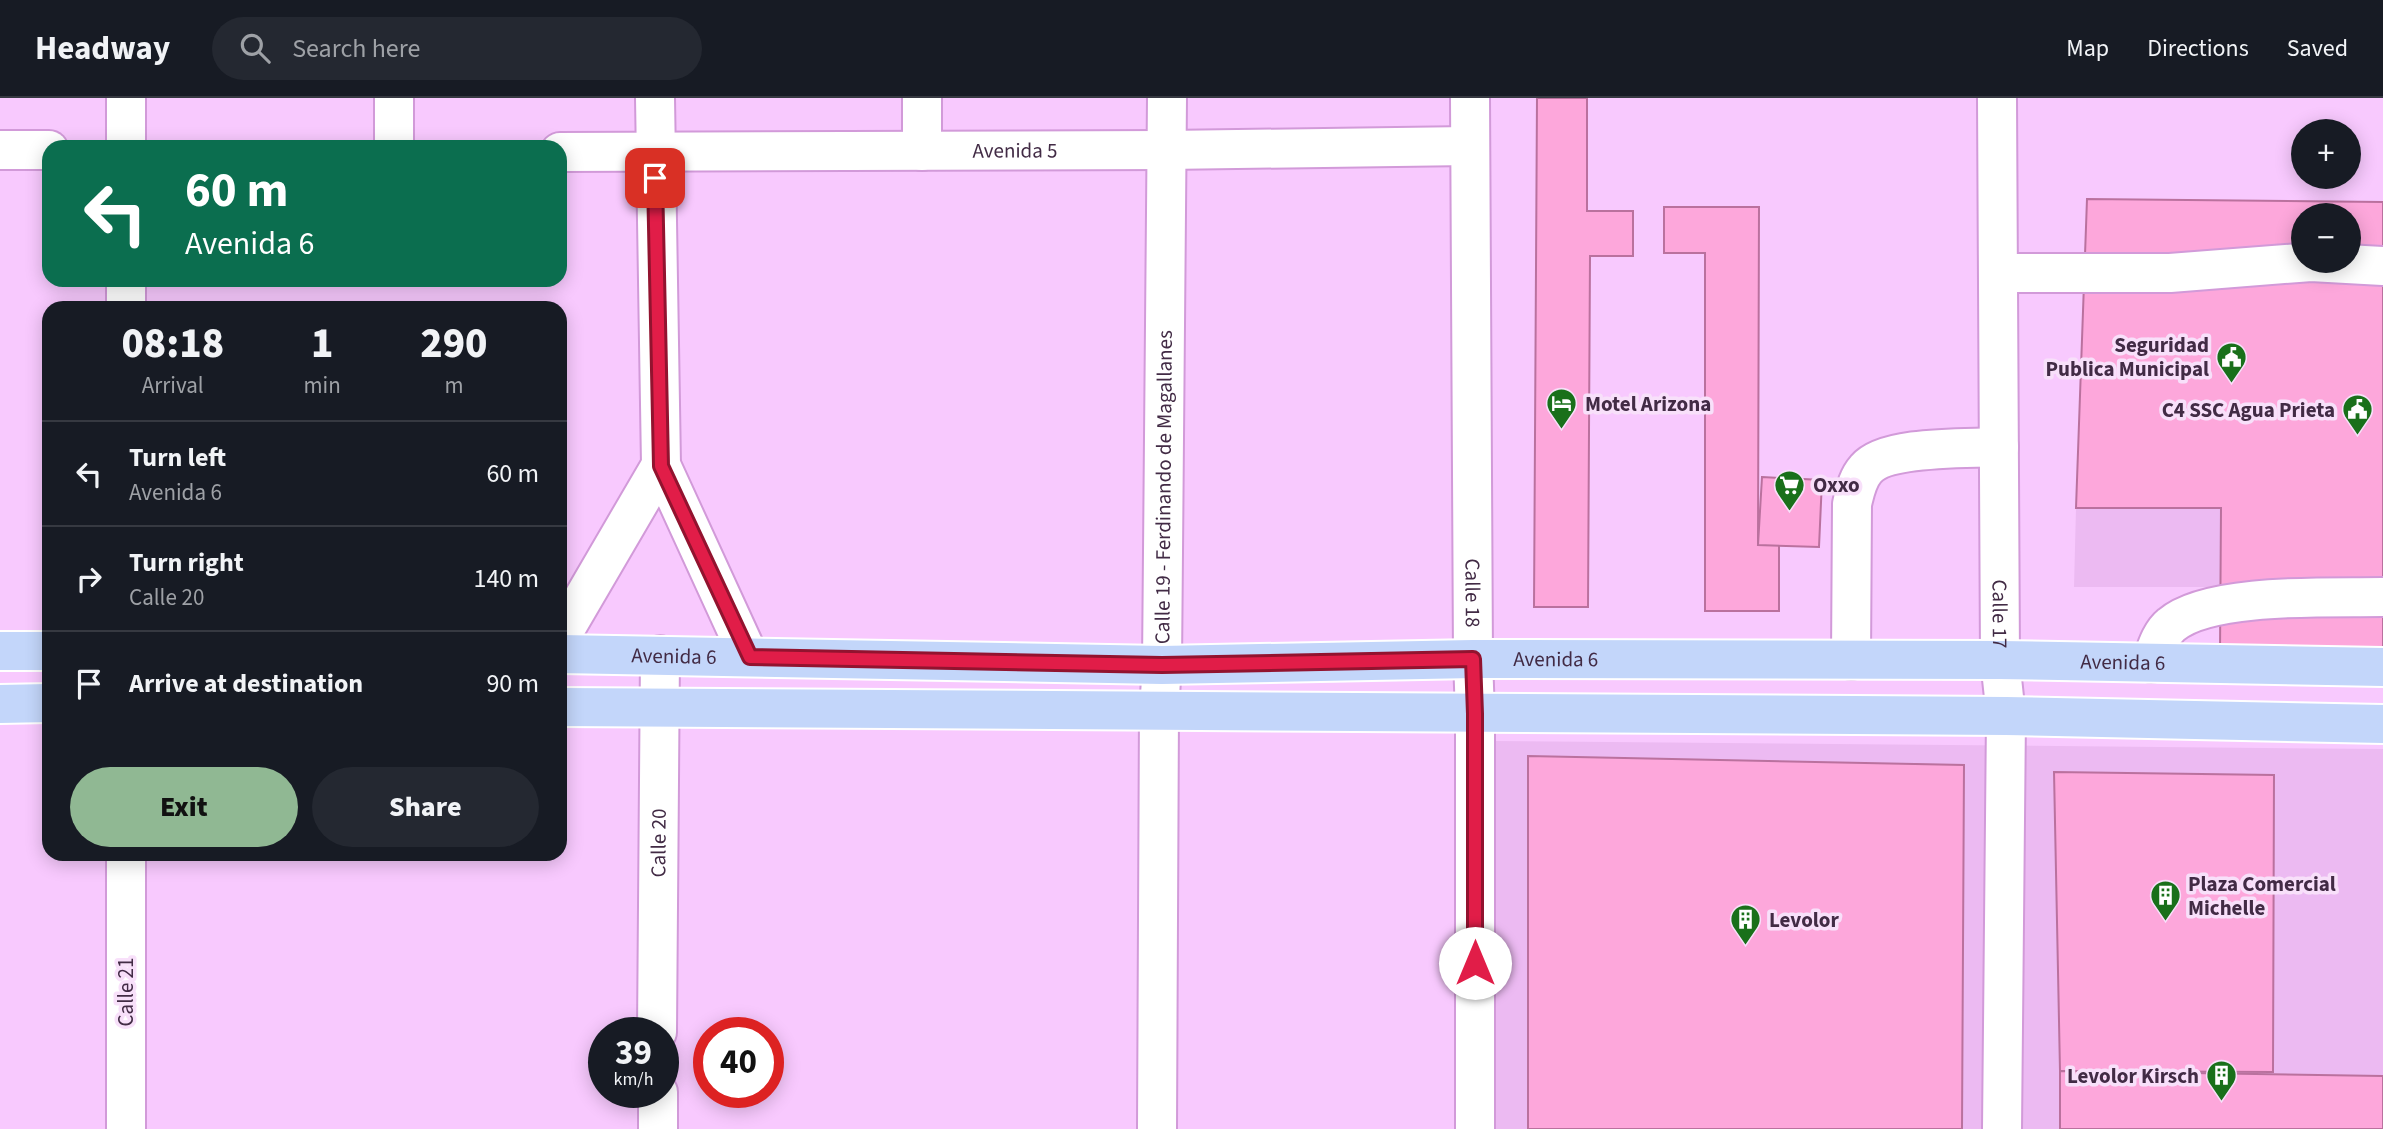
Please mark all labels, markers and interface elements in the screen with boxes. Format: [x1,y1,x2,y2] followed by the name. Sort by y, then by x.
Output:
[212,17,702,80] search box
[35,25,170,72] text: Headway
[236,29,274,67] icon: search
[292,30,420,67] text: Search here
[2066,31,2109,66] text: Map
[2147,31,2249,66] text: Directions
[2287,31,2348,66] text: Saved
[2291,119,2361,273] map controls
[2291,119,2361,189] button: +
[972,135,1058,166] street label: Avenida 5
[625,148,685,208] pin
[185,156,289,226] text: 60 m
[636,159,674,197] icon: arrive
[70,168,161,259] icon: left
[2291,203,2361,273] button: −
[185,221,314,267] text: Avenida 6
[121,314,224,374] text: 08:18
[311,314,333,374] text: 1
[420,314,488,374] text: 290
[1147,330,1180,644] street label: Calle 19 - Ferdinando de Magallanes
[2046,330,2209,384] place label: Seguridad Publica Municipal
[2215,340,2249,384] public building icon: Seguridad Publica Municipal
[142,369,204,402] text: Arrival
[304,369,341,402] text: min
[444,369,463,402] text: m
[1545,387,1579,431] hotel icon: Motel Arizona
[1585,389,1711,419] place label: Motel Arizona
[2341,393,2375,437] public building icon: C4 SSC Agua Prieta
[2162,395,2335,425] place label: C4 SSC Agua Prieta
[129,439,226,476] text: Turn left
[70,455,108,493] icon: left
[486,455,539,492] text: 60 m
[1773,468,1807,512] supermarket icon: Oxxo
[1813,470,1860,500] place label: Oxxo
[129,476,222,509] text: Avenida 6
[129,544,244,581] text: Turn right
[1457,559,1488,627] street label: Calle 18
[70,560,108,598] icon: right
[473,560,539,597] text: 140 m
[1985,580,2015,648] street label: Calle 17
[129,581,204,614] text: Calle 20
[631,640,717,672] street label: Avenida 6
[1513,644,1598,674] street label: Avenida 6
[2080,646,2166,678] street label: Avenida 6
[70,665,108,703] icon: arrive
[129,665,363,702] text: Arrive at destination
[486,665,539,702] text: 90 m
[70,767,298,847] button: Exit
[312,767,539,847] button: Share
[643,808,674,878] street label: Calle 20
[2188,869,2336,923] place label: Plaza Comercial Michelle
[2148,879,2182,923] building icon: Plaza Comercial Michelle
[1729,903,1763,947] building icon: Levolor
[1769,905,1839,935] place label: Levolor
[1438,926,1512,1000] position arrow
[111,958,141,1026] street label: Calle 21
[693,1017,784,1108] speed limit sign: 40
[615,1028,652,1078] text: 39
[2205,1059,2239,1103] building icon: Levolor Kirsch
[2067,1061,2199,1091] place label: Levolor Kirsch
[614,1067,653,1092] text: km/h

